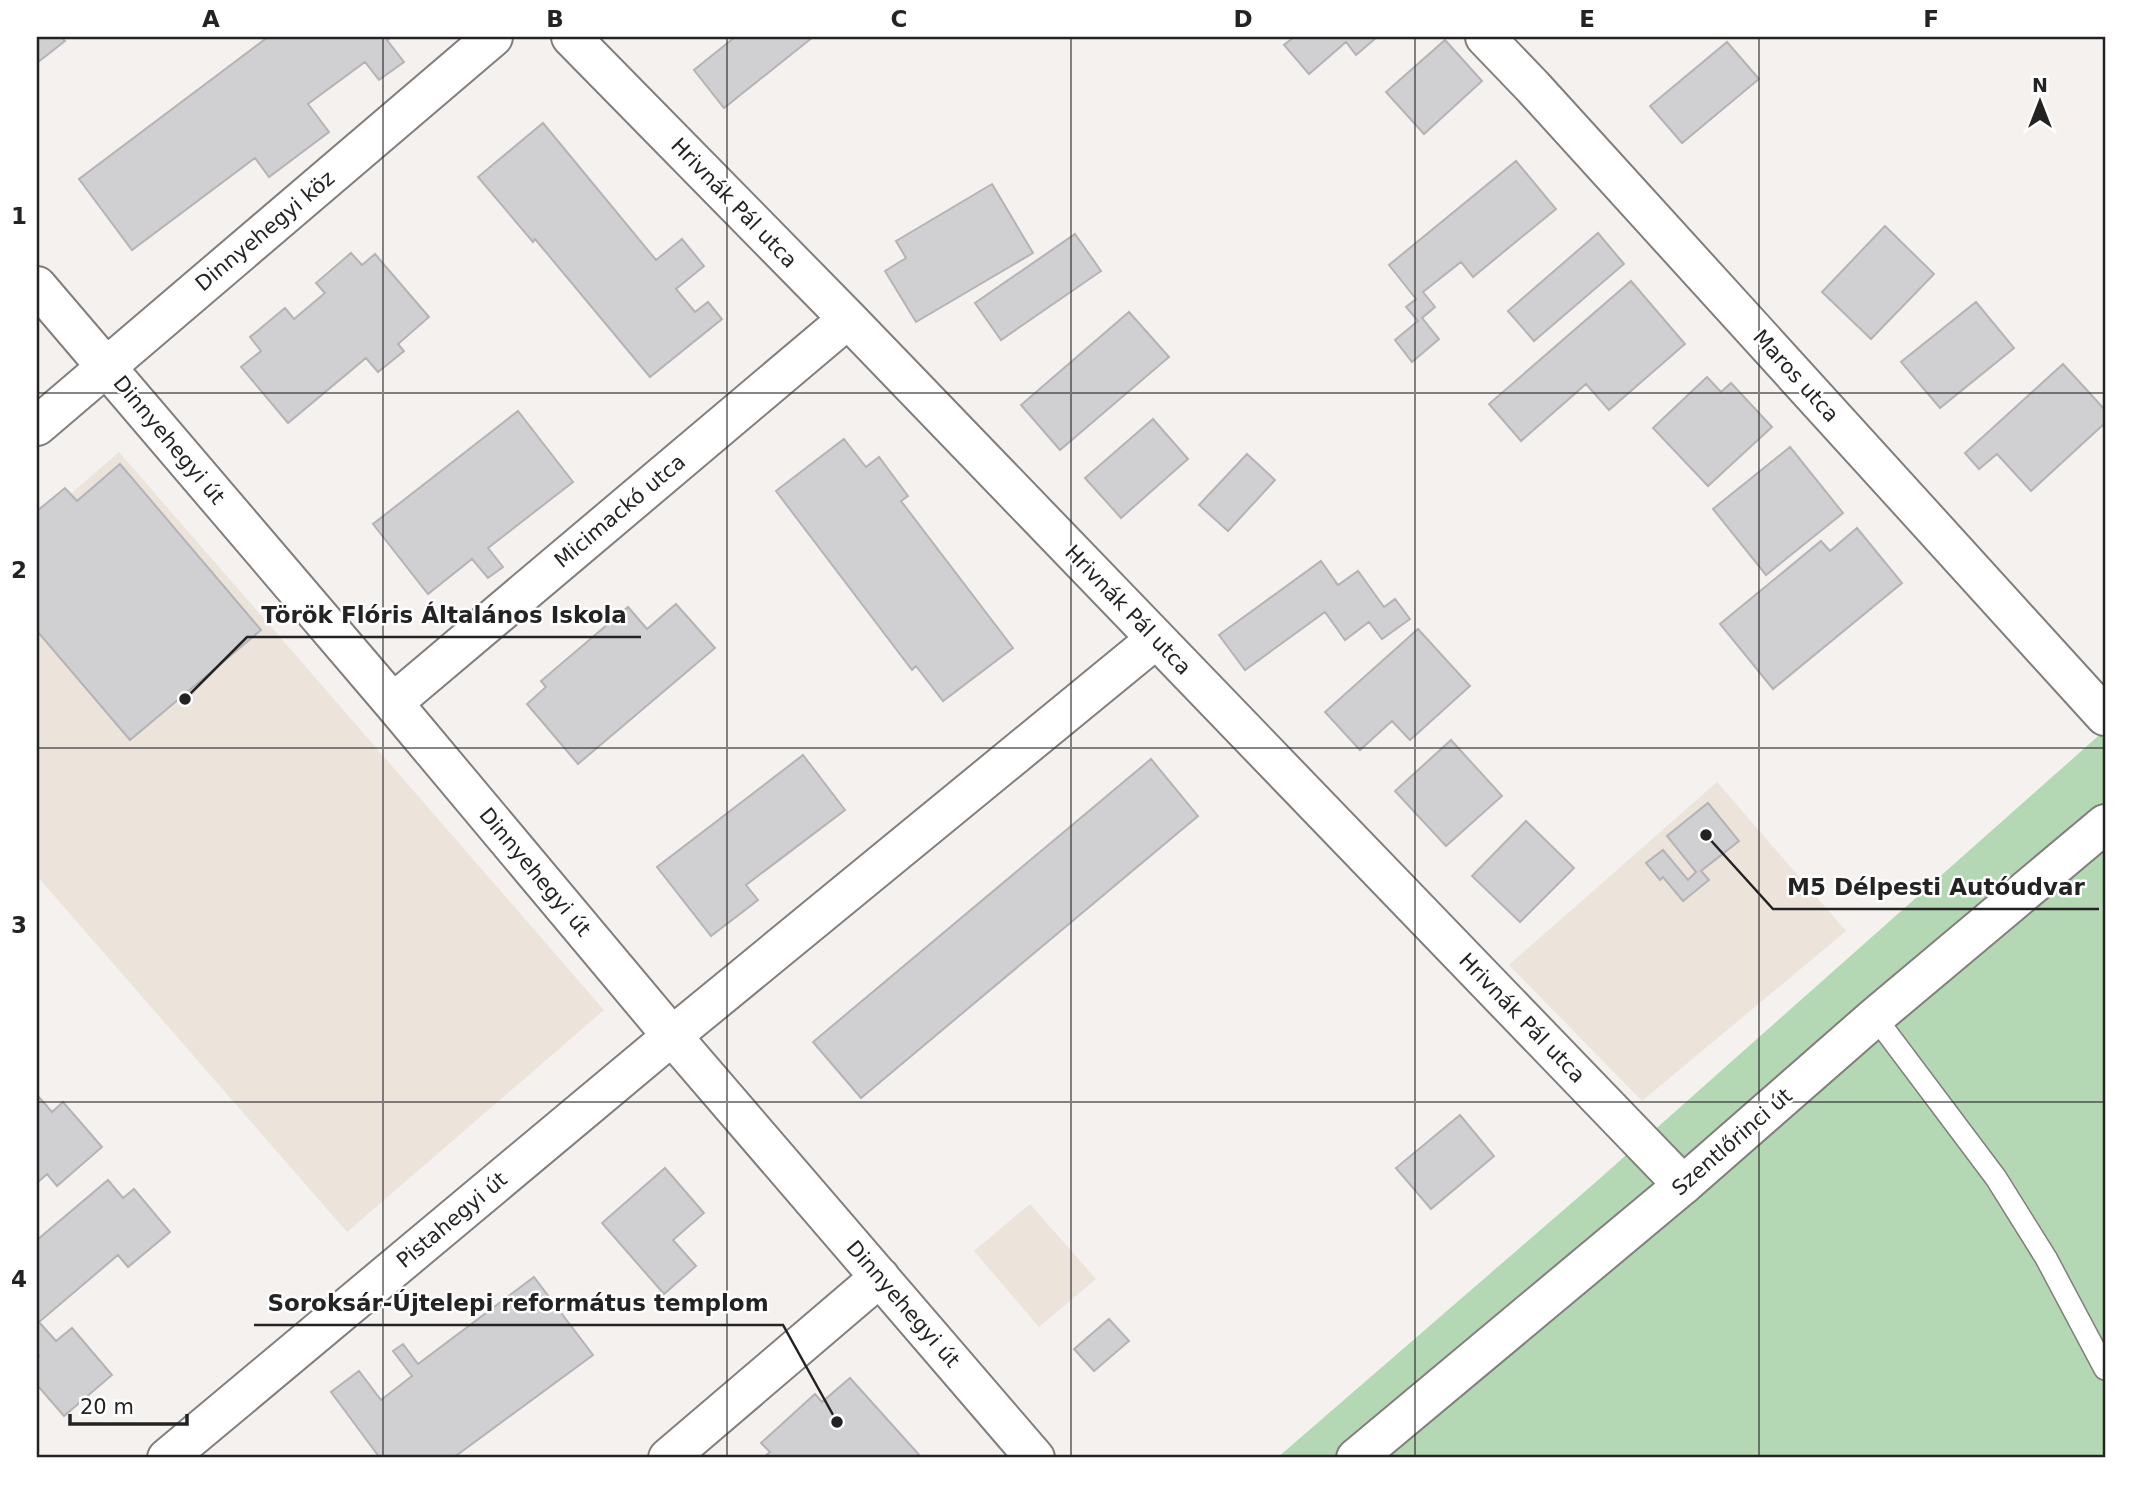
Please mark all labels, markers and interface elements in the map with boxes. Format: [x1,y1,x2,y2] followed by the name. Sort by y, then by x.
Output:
[202,6,220,32] text: A
[546,6,564,32] text: B
[891,6,907,32] text: C
[1233,6,1253,32] text: D
[1579,6,1595,32] text: E
[1923,6,1939,32] text: F
[2006,66,2076,136] north arrow
[2032,74,2048,96] text: N
[666,133,802,273] street label: Hrivnák Pál utca
[191,166,339,296] street label: Dinnyehegyi köz
[11,203,27,229] text: 1
[1748,325,1844,427] street label: Maros utca
[108,371,230,509] street label: Dinnyehegyi út
[550,449,690,573] street label: Micimackó utca
[1060,540,1196,680] street label: Hrivnák Pál utca
[11,557,27,583] text: 2
[247,593,641,637] callout: Török Flóris Általános Iskola
[261,601,627,628] text: Török Flóris Általános Iskola
[474,803,596,941] street label: Dinnyehegyi út
[1773,865,2099,909] callout: M5 Délpesti Autóudvar
[1787,874,2086,900] text: M5 Délpesti Autóudvar
[11,912,27,938] text: 3
[1454,948,1590,1088] street label: Hrivnák Pál utca
[1667,1083,1797,1201] street label: Szentlőrinci út
[392,1167,512,1273] street label: Pistahegyi út
[841,1236,965,1372] street label: Dinnyehegyi út
[11,1266,27,1292] text: 4
[254,1281,783,1325] callout: Soroksár-Újtelepi református templom
[267,1289,769,1316] text: Soroksár-Újtelepi református templom
[70,1383,187,1427] scale bar
[80,1395,134,1419] text: 20 m

